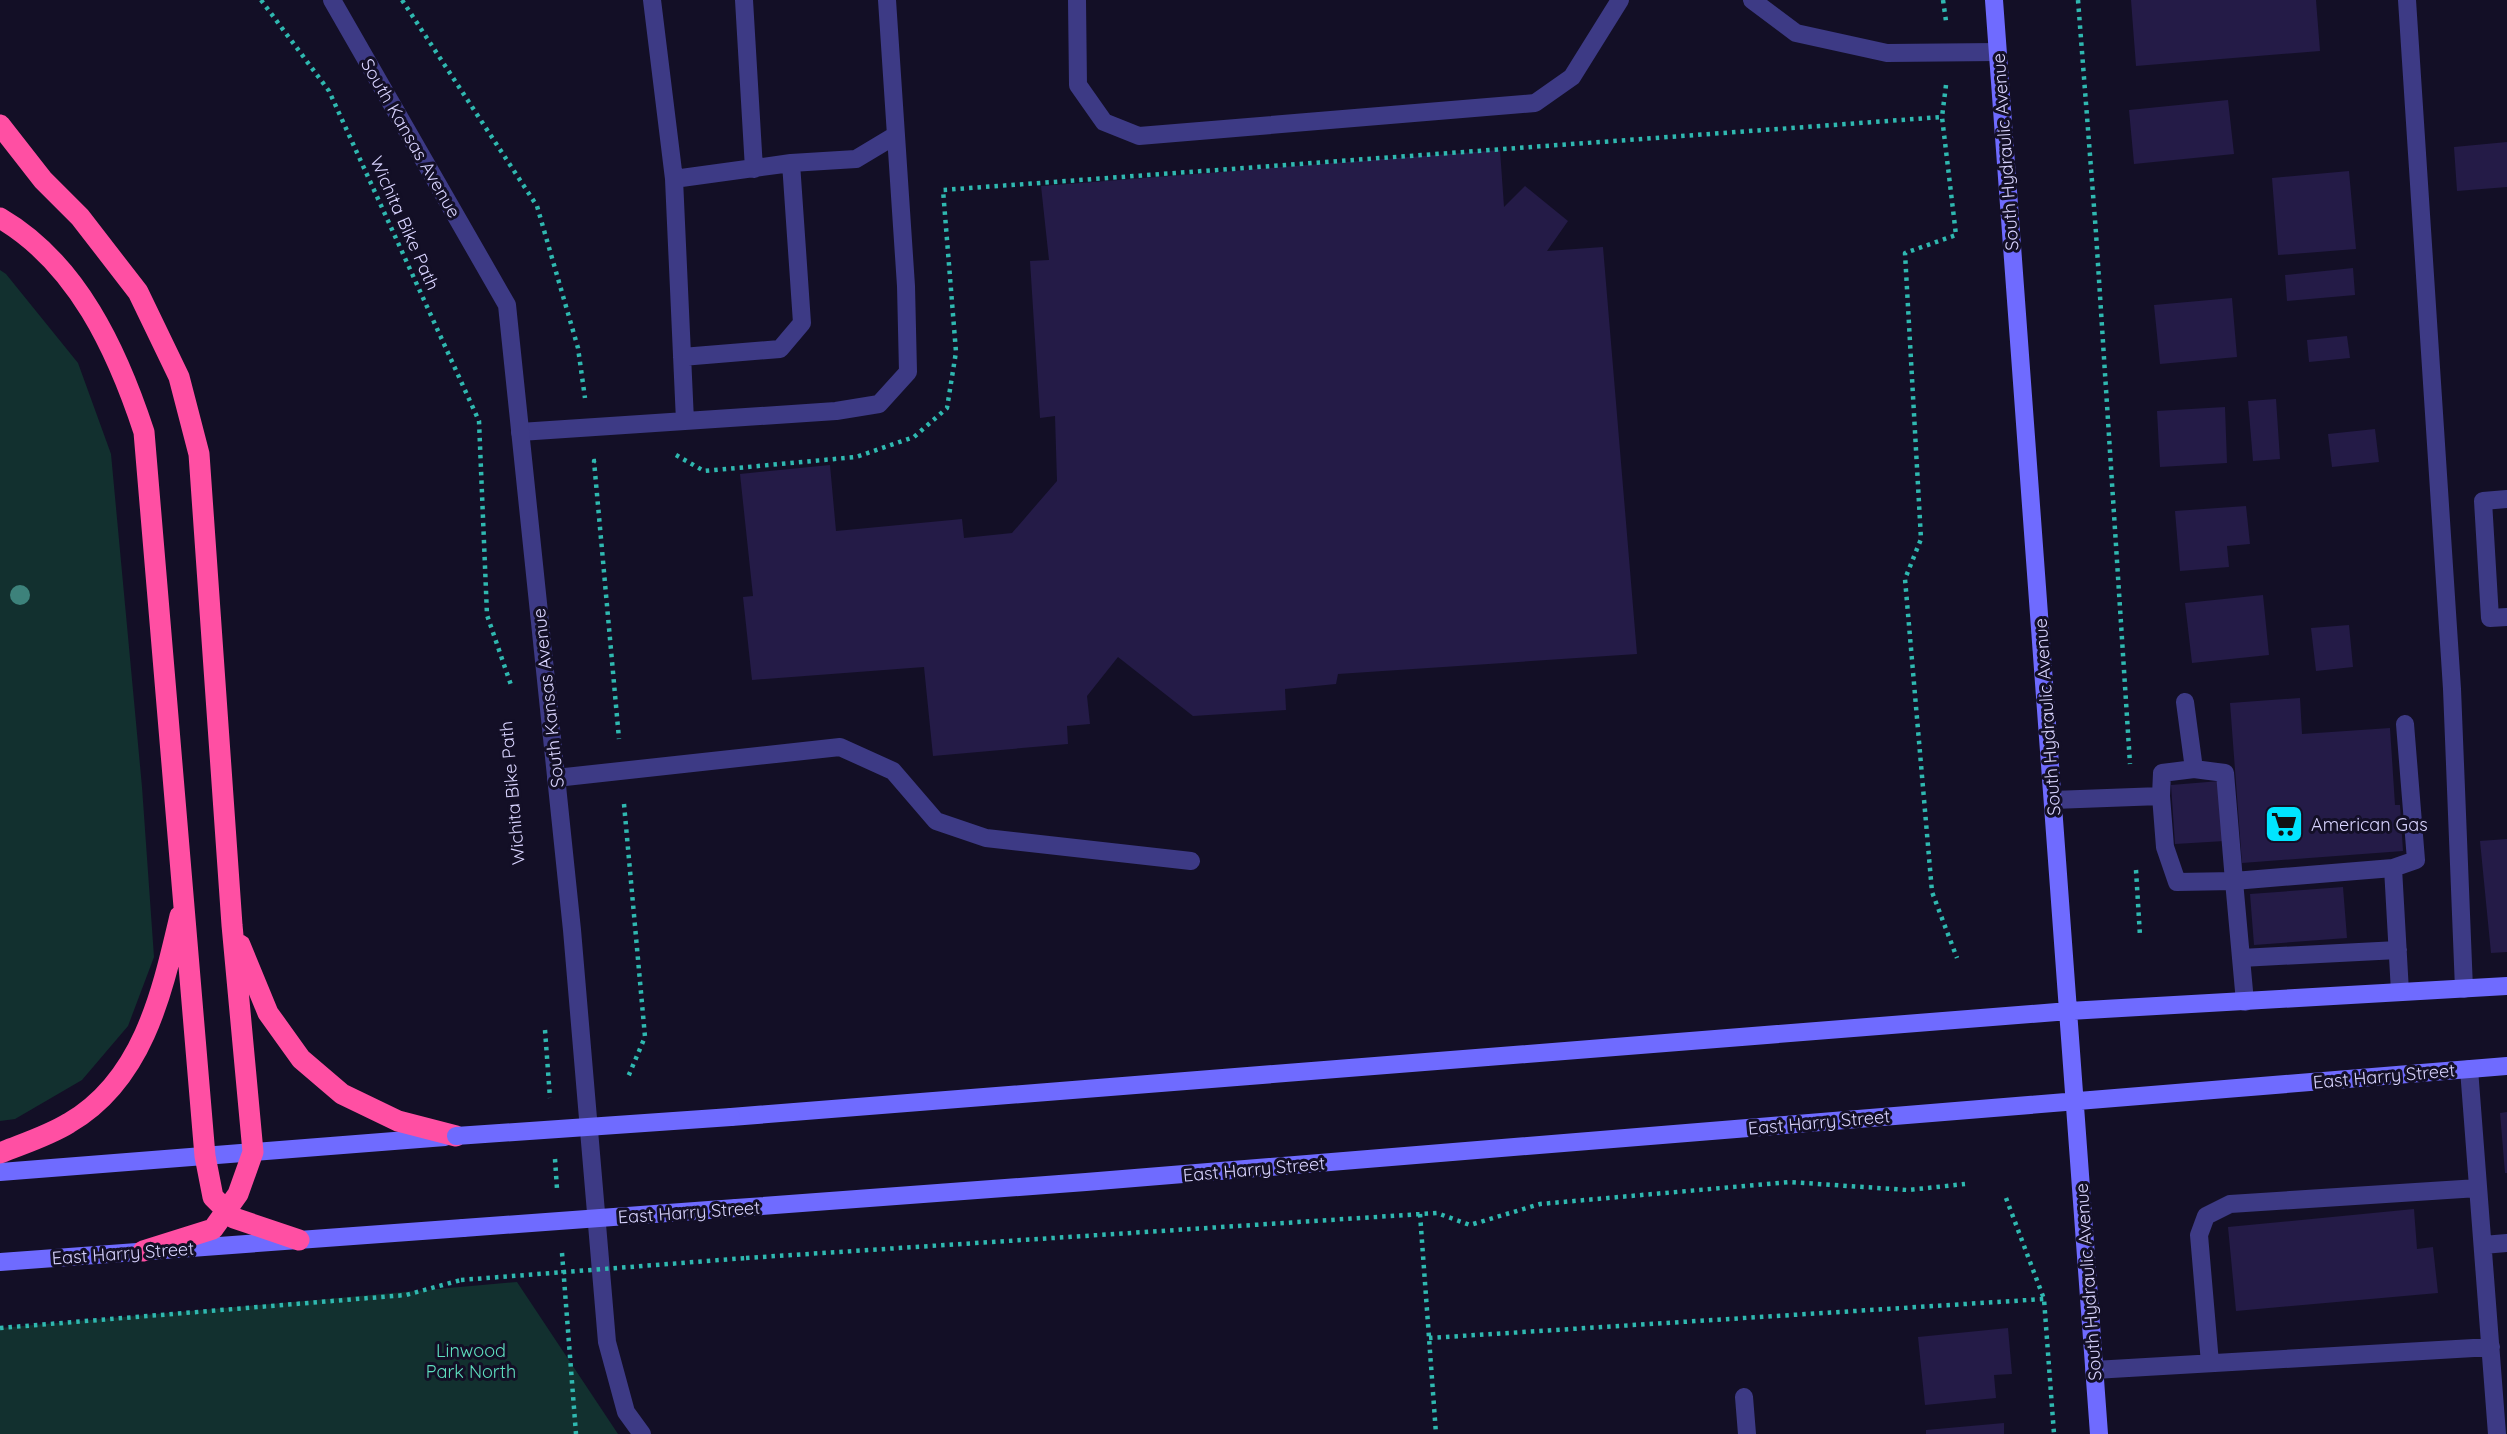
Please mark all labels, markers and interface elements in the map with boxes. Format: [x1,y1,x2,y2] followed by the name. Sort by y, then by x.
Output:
[1987,52,2023,252] street label: South Hydraulic Avenue
[356,54,466,222] street label: South Kansas Avenue
[365,152,445,294] street label: Wichita Bike Path
[527,607,569,789] street label: South Kansas Avenue
[2029,617,2065,817] street label: South Hydraulic Avenue
[494,720,530,866] street label: Wichita Bike Path
[2263,803,2305,845] supermarket icon: American Gas
[2311,813,2428,836] place label: American Gas
[2312,1058,2456,1094] street label: East Harry Street
[1747,1104,1891,1140] street label: East Harry Street
[1182,1151,1326,1187] street label: East Harry Street
[2070,1182,2106,1382] street label: South Hydraulic Avenue
[617,1196,761,1228] street label: East Harry Street
[51,1237,195,1269] street label: East Harry Street
[426,1339,516,1383] park label: Linwood Park North

